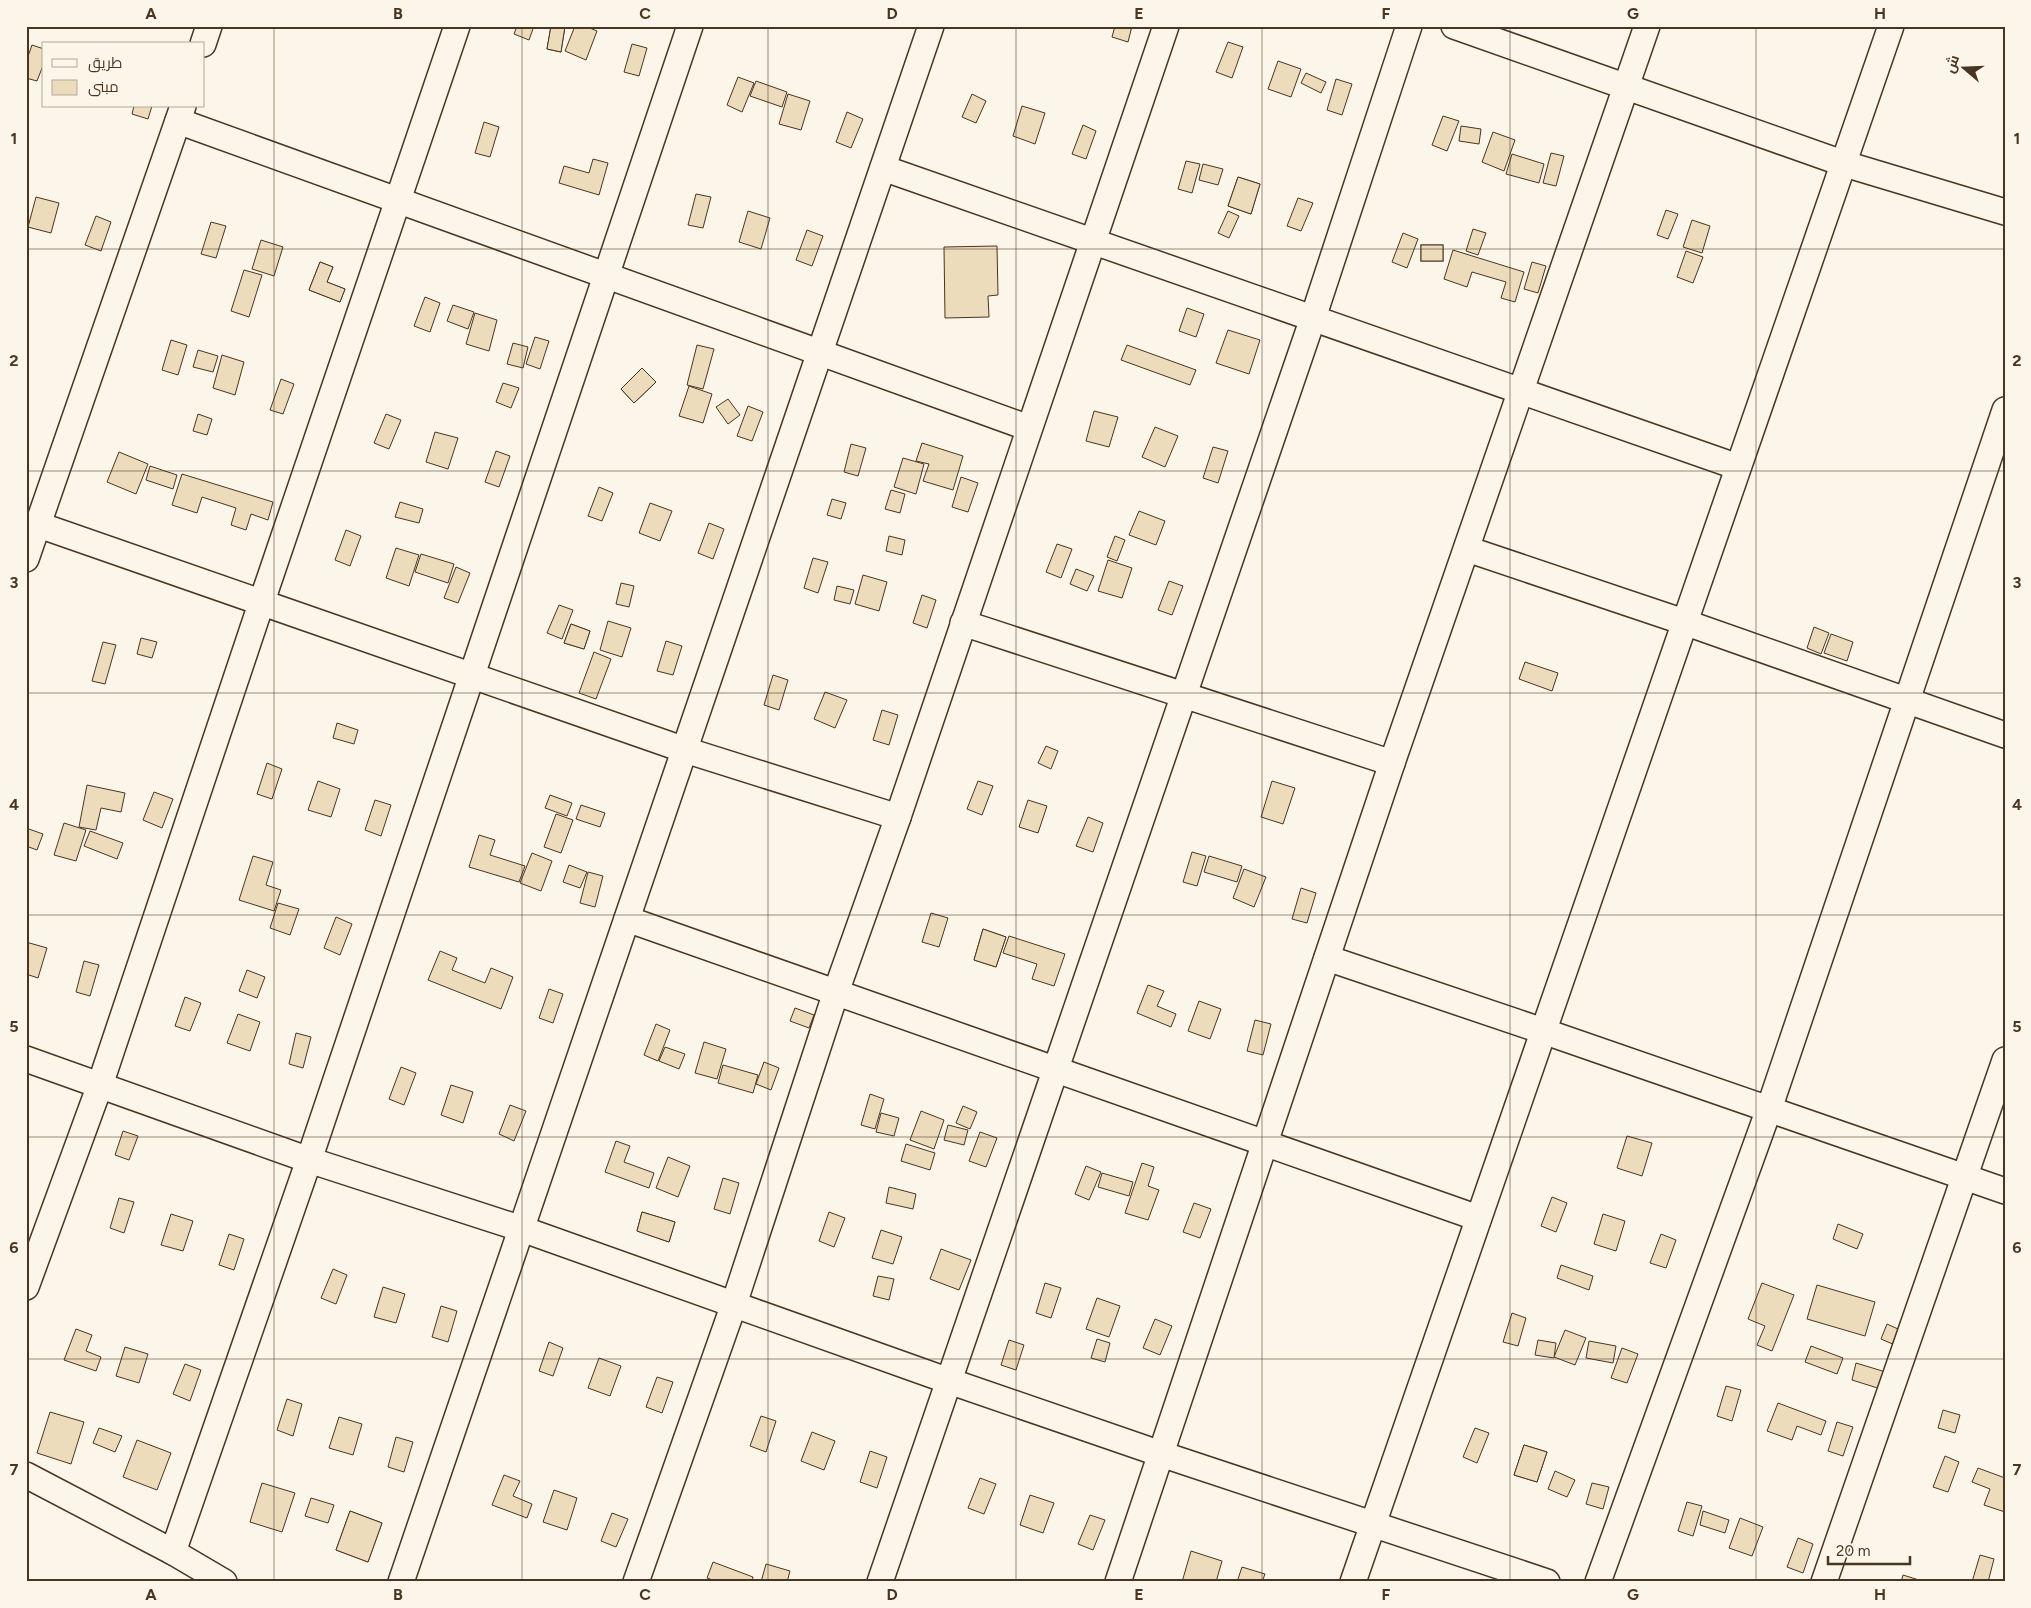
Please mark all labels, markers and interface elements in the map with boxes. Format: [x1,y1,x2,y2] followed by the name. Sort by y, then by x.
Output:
[145,4,157,23] text: A
[393,4,403,23] text: B
[639,4,651,23] text: C
[886,4,898,23] text: D
[1134,4,1144,23] text: E
[1382,4,1391,23] text: F
[1627,4,1639,23] text: G
[1874,4,1886,23] text: H
[42,42,205,108] legend
[1938,42,1988,92] north arrow
[1941,53,1963,75] text: ش
[88,54,122,73] text: طريق
[88,78,119,97] text: مبنى
[11,129,17,148] text: 1
[2014,129,2020,148] text: 1
[9,351,19,370] text: 2
[2012,351,2022,370] text: 2
[10,573,19,592] text: 3
[2013,573,2022,592] text: 3
[9,795,19,814] text: 4
[2012,795,2022,814] text: 4
[9,1017,19,1036] text: 5
[2012,1017,2022,1036] text: 5
[9,1238,19,1257] text: 6
[2012,1238,2022,1257] text: 6
[10,1460,19,1479] text: 7
[2013,1460,2022,1479] text: 7
[1828,1533,1911,1565] scale bar
[1836,1542,1870,1560] text: 20 m
[145,1585,157,1604] text: A
[393,1585,403,1604] text: B
[639,1585,651,1604] text: C
[886,1585,898,1604] text: D
[1134,1585,1144,1604] text: E
[1382,1585,1391,1604] text: F
[1627,1585,1639,1604] text: G
[1874,1585,1886,1604] text: H

